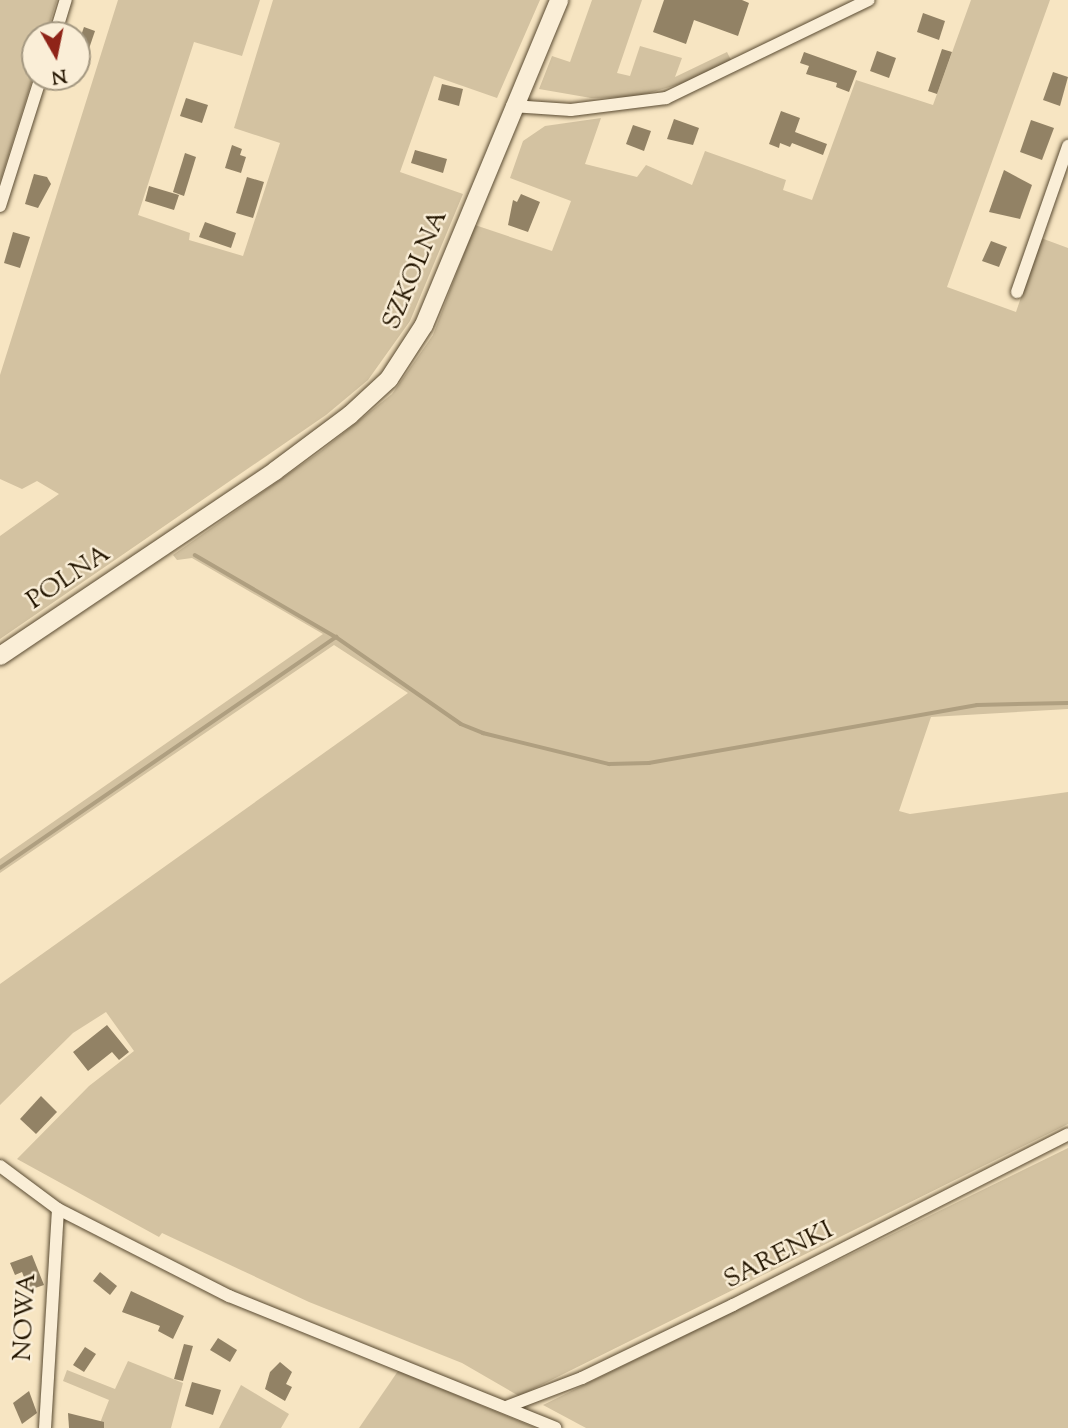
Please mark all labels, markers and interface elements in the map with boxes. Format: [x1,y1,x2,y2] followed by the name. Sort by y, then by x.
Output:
[21,21,91,91] north arrow
[49,61,69,90] text: N
[377,205,455,335] street label: SZKOLNA
[21,539,117,617] street label: POLNA
[719,1215,839,1297] street label: SARENKI
[8,1272,44,1362] street label: NOWA

